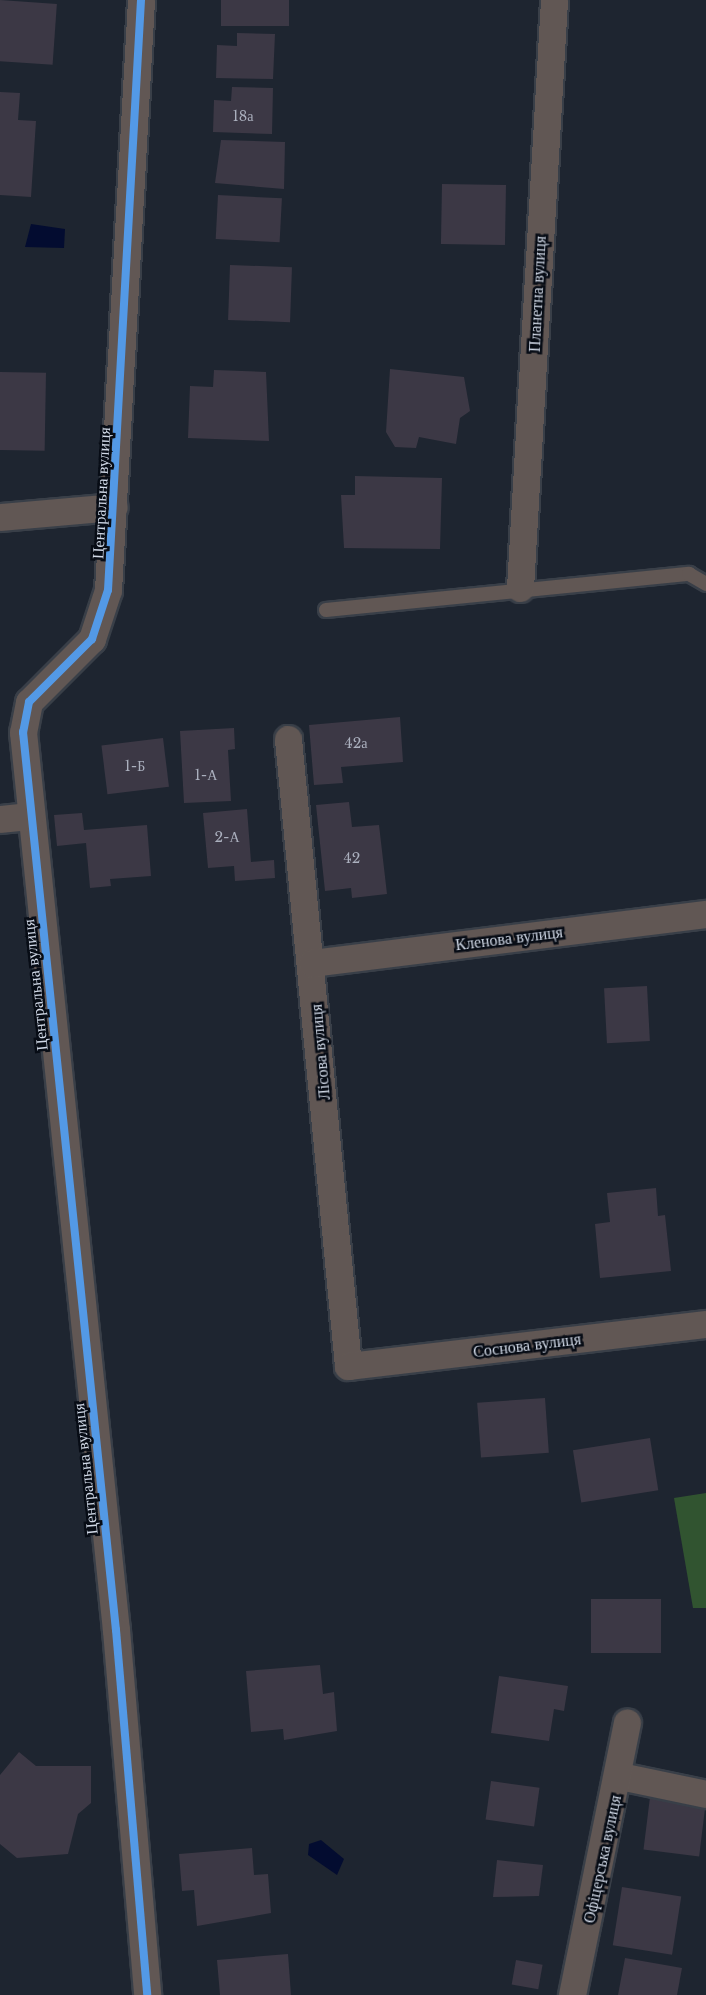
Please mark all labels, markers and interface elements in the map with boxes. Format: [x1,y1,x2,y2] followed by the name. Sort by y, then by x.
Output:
[233,108,253,124] house number: 18а
[524,235,550,353] street label: Планетна вулиця
[88,427,114,559] street label: Центральна вулиця
[344,735,368,751] house number: 42а
[125,758,145,774] house number: 1-Б
[195,767,217,783] house number: 1-А
[214,829,240,845] house number: 2-А
[344,850,360,866] house number: 42
[19,918,51,1052] street label: Центральна вулиця
[454,922,564,954] street label: Кленова вулиця
[306,1003,334,1101] street label: Лісова вулиця
[472,1329,582,1361] street label: Соснова вулиця
[69,1402,101,1536] street label: Центральна вулиця
[579,1793,625,1925] street label: Офіцерська вулиця

